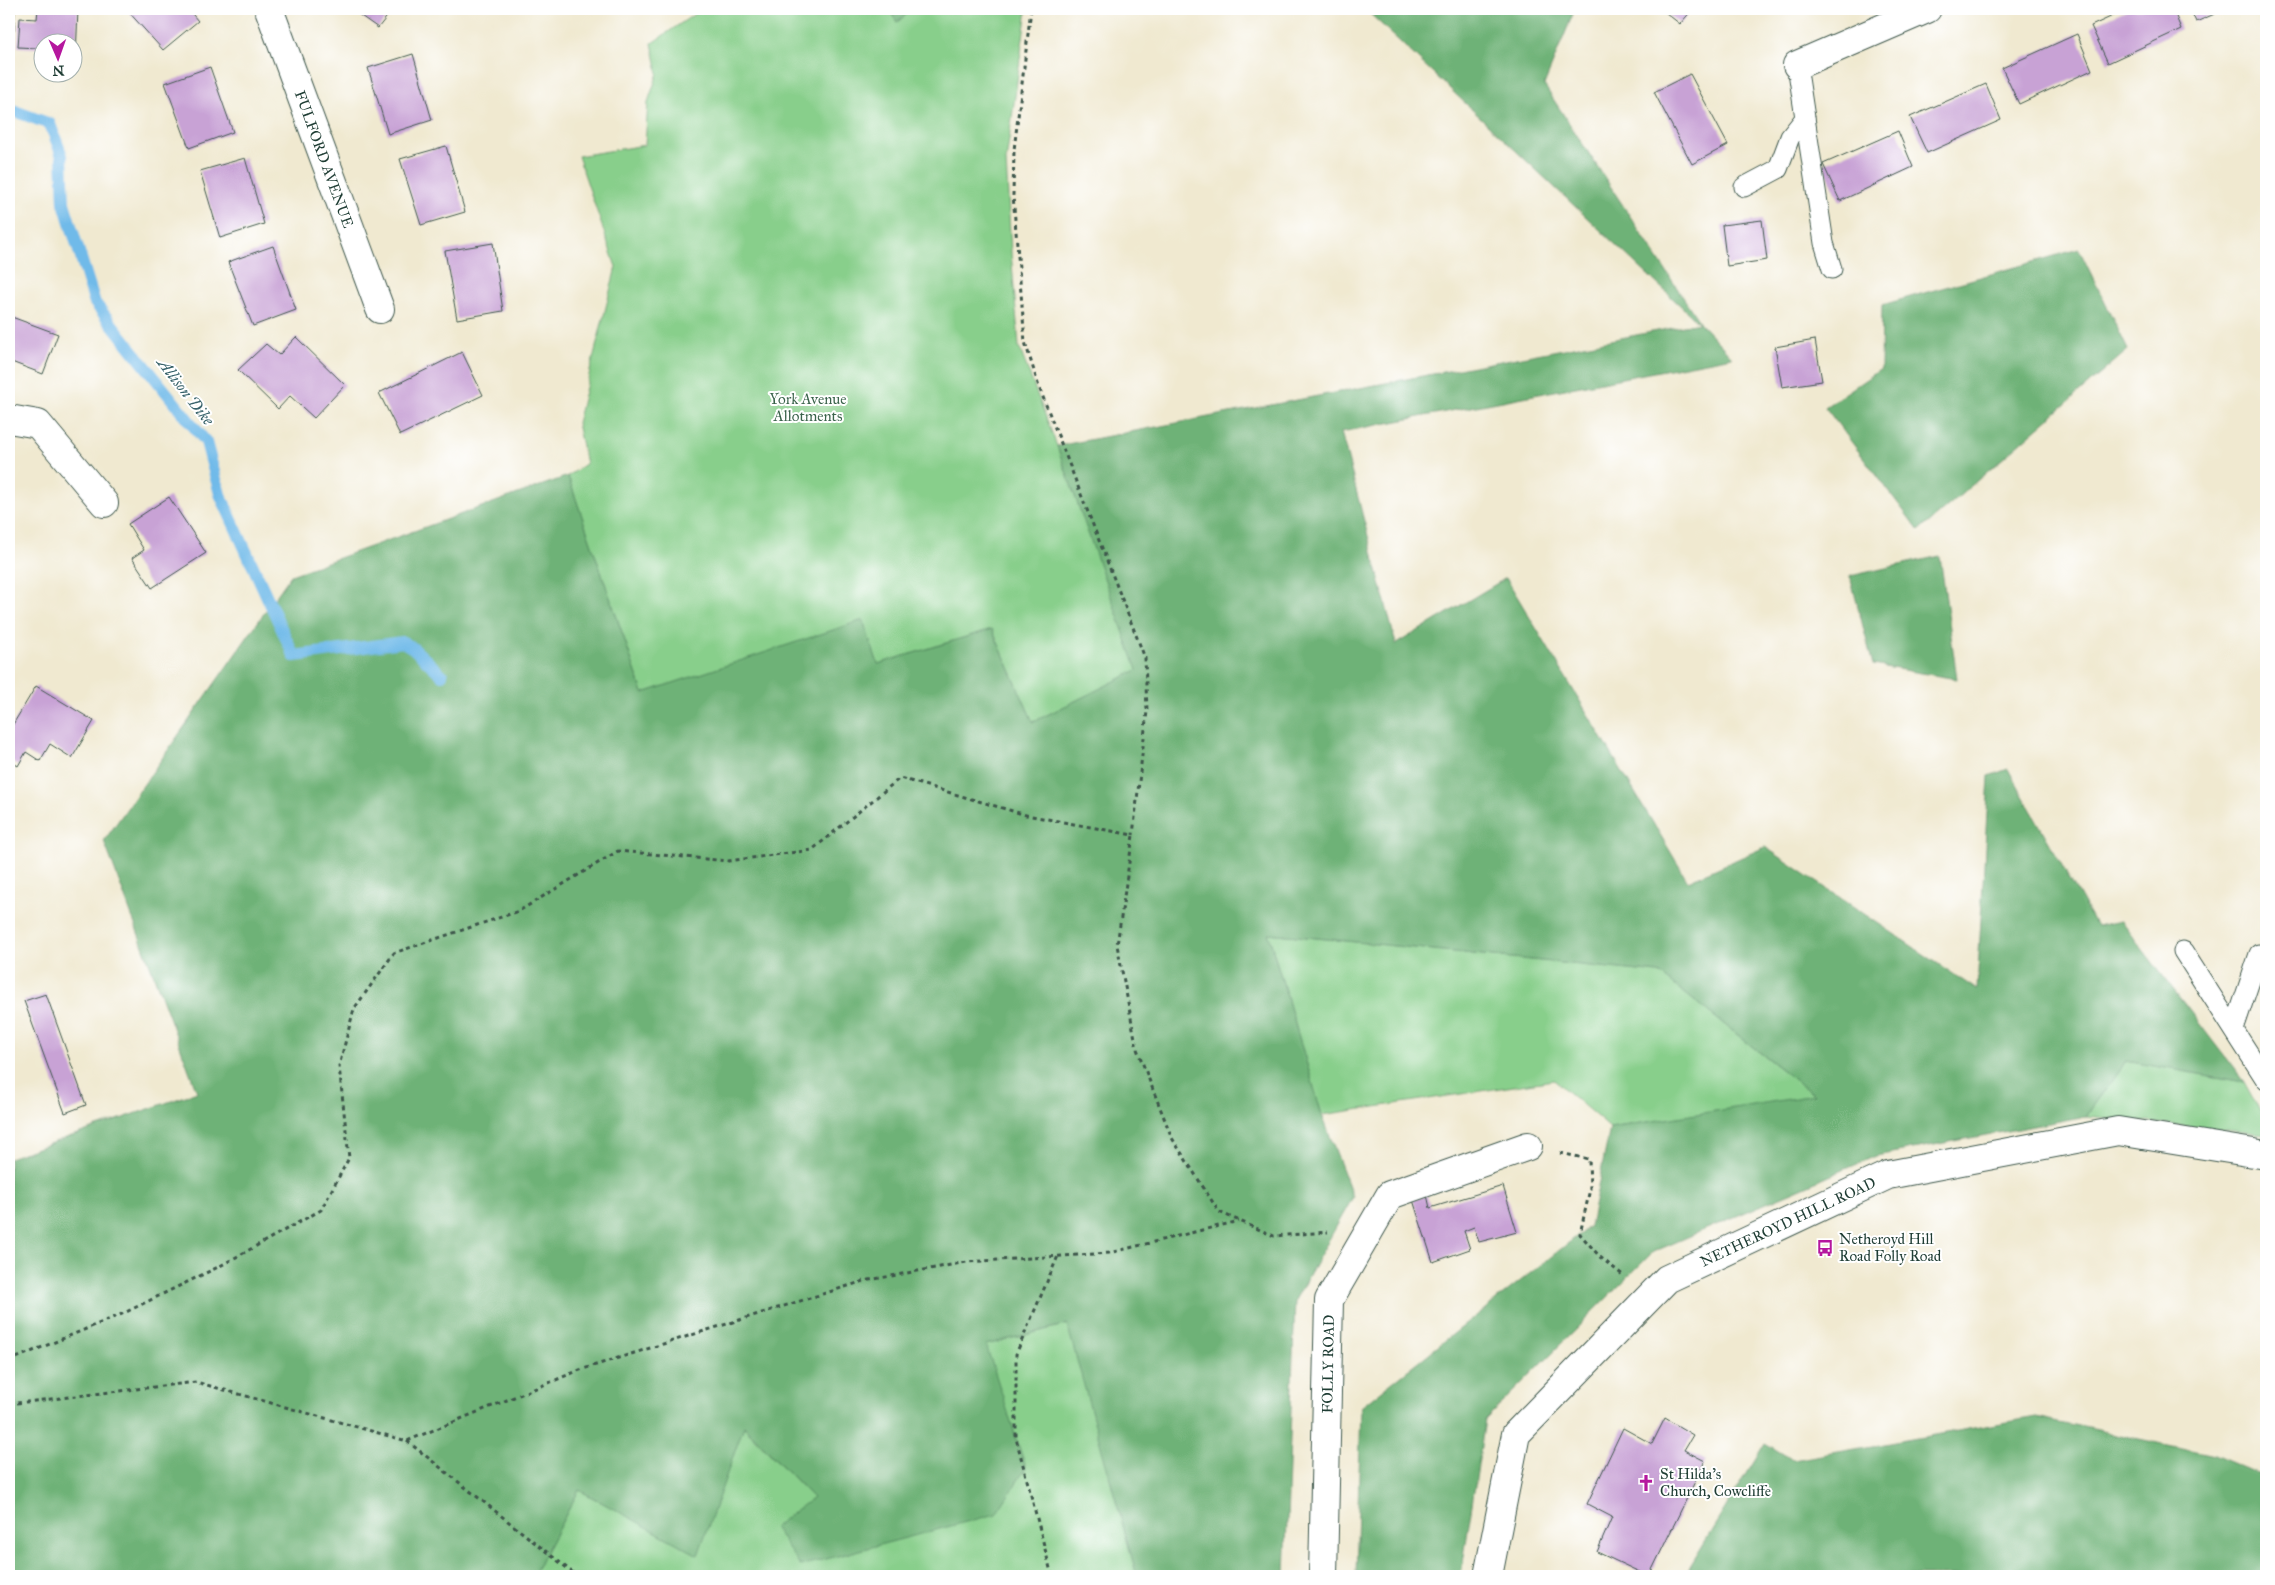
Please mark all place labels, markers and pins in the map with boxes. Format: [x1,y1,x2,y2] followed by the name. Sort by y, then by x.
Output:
[1839,1230,1942,1265] place label: Netheroyd Hill Road Folly Road
[1815,1238,1835,1258] bus stop icon: Netheroyd Hill Road Folly Road
[1660,1465,1771,1500] place label: St Hilda's Church, Cowcliffe
[1636,1473,1656,1493] church icon: St Hilda's Church, Cowcliffe

